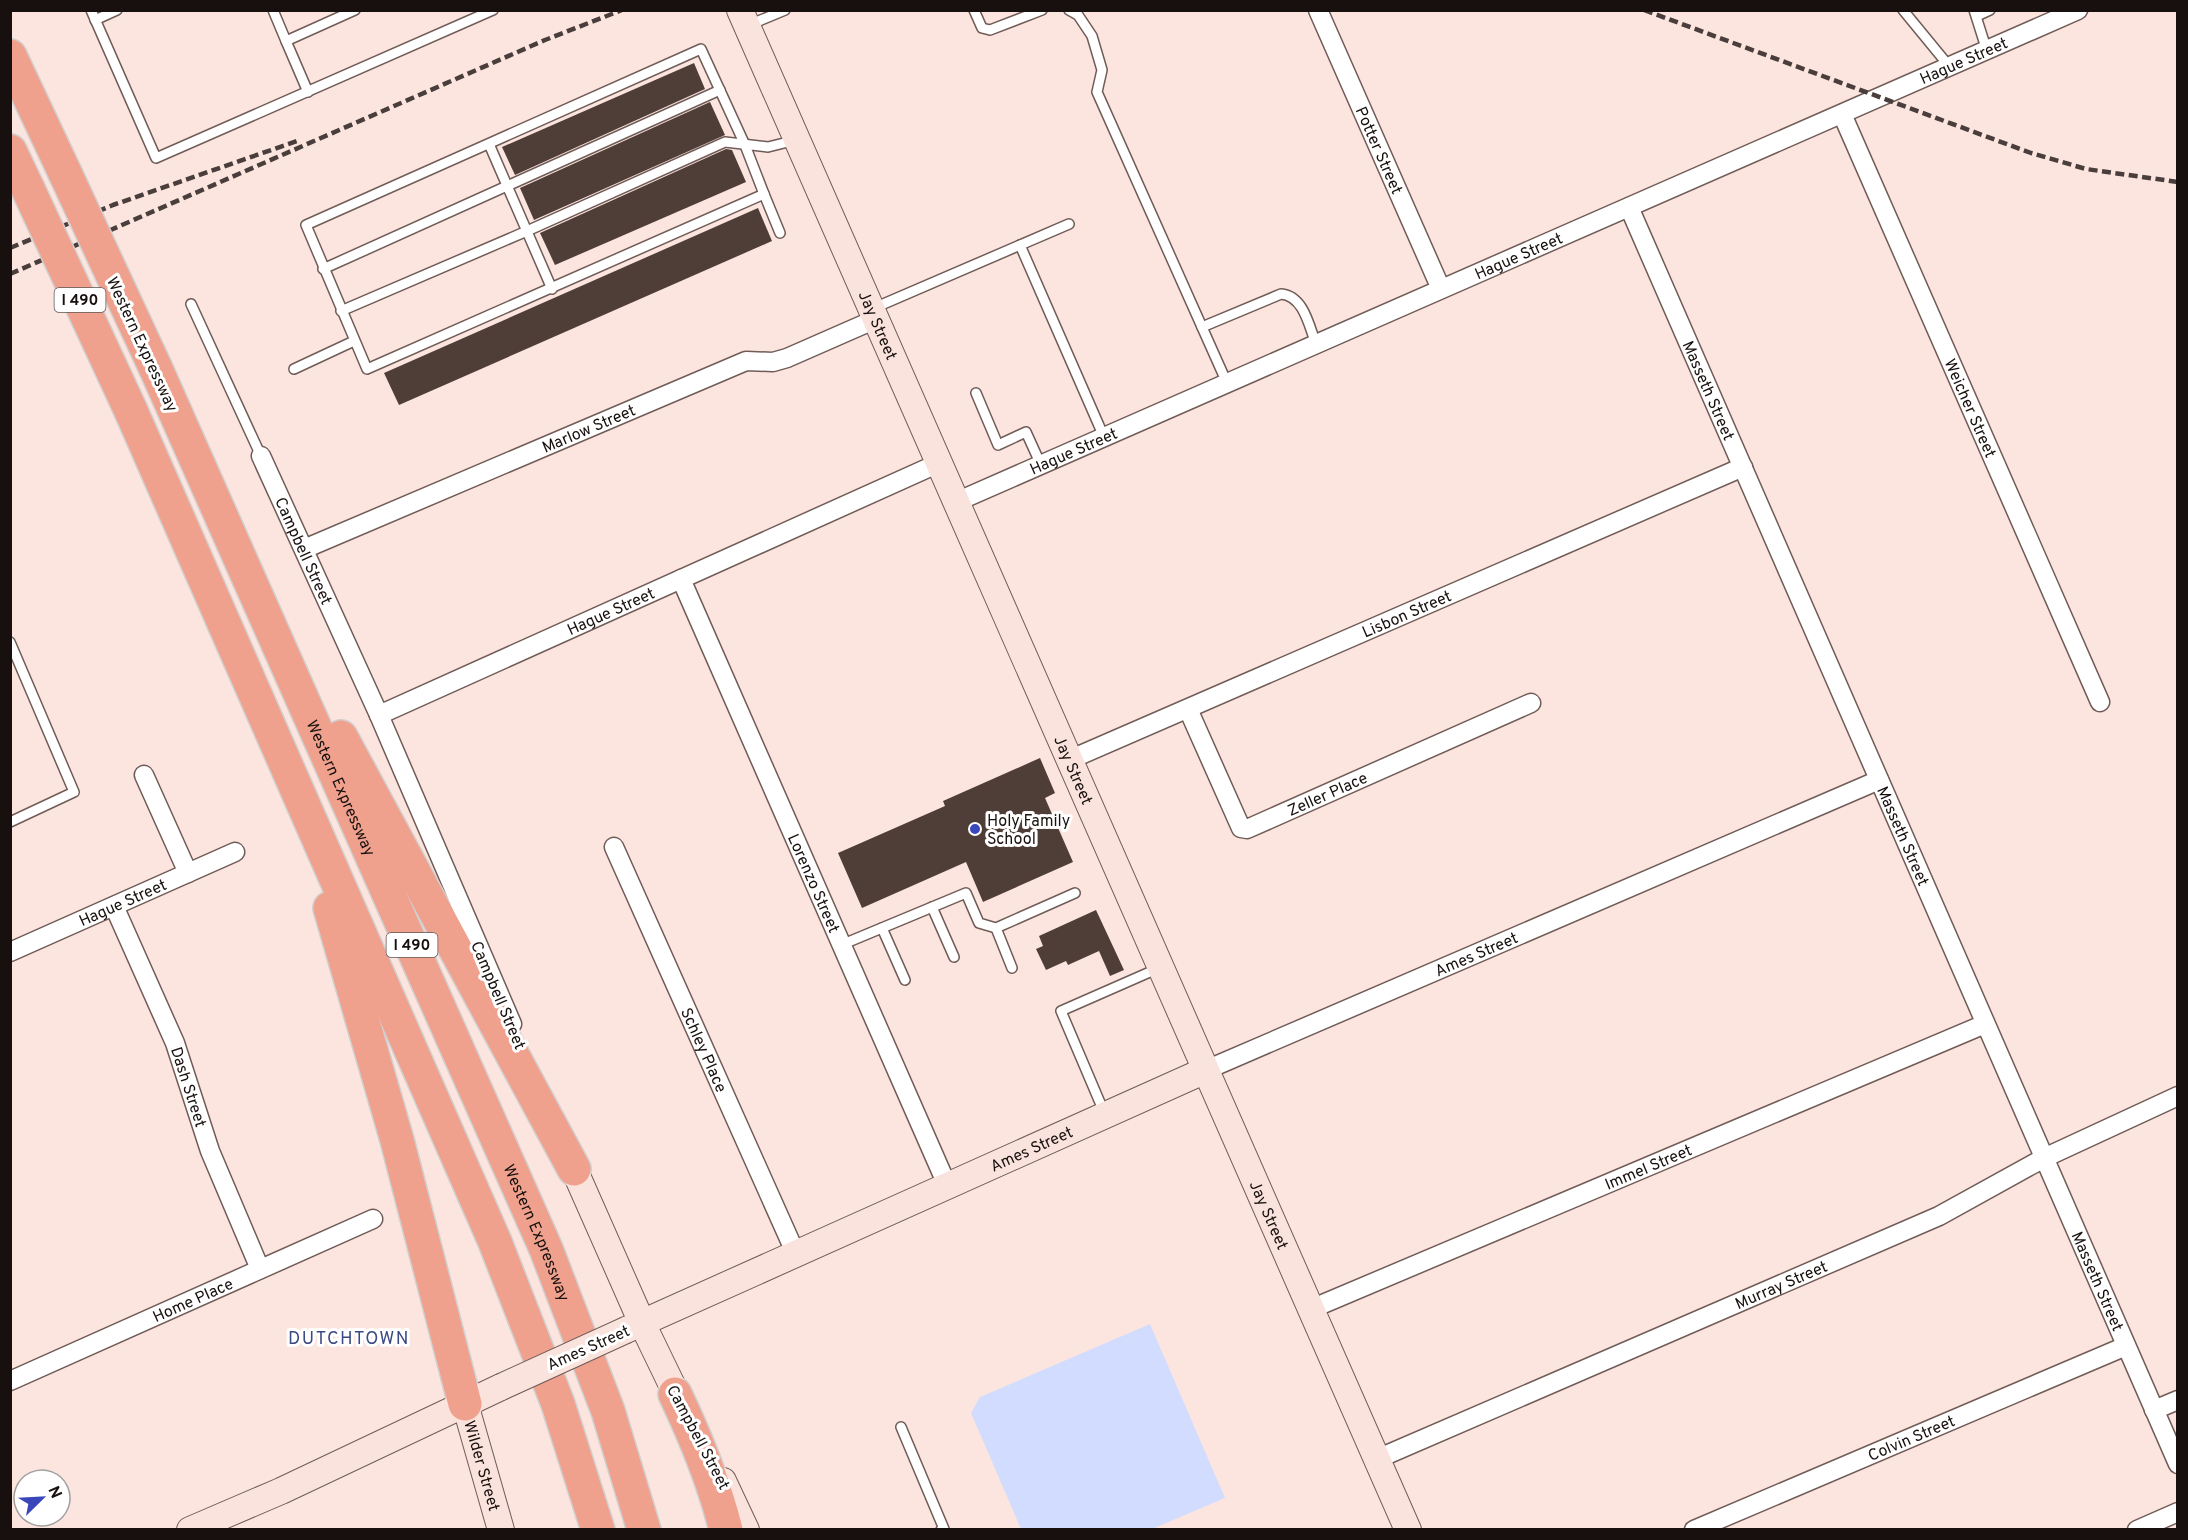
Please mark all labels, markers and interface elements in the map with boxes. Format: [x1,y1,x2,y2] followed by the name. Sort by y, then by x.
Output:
[1917,34,2011,90] street label: Hague Street
[1350,104,1406,198] street label: Potter Street
[1472,229,1566,285] street label: Hague Street
[101,274,181,416] street label: Western Expressway
[54,288,106,312] road number: I 490
[853,288,901,363] street label: Jay Street
[1677,338,1738,444] street label: Masseth Street
[1939,356,2000,461] street label: Weicher Street
[539,401,639,459] street label: Marlow Street
[1027,424,1121,480] street label: Hague Street
[269,495,335,608] street label: Campbell Street
[565,584,658,641] street label: Hague Street
[1359,587,1455,643] street label: Lisbon Street
[301,717,379,860] street label: Western Expressway
[1048,733,1096,808] street label: Jay Street
[1285,769,1371,822] street label: Zeller Place
[1871,784,1932,889] street label: Masseth Street
[987,812,1070,850] place label: Holy Family School
[968,822,982,836] marker: Holy Family School
[782,831,843,936] street label: Lorenzo Street
[76,876,170,932] street label: Hague Street
[1432,929,1521,982] street label: Ames Street
[386,933,438,957] road number: I 490
[465,939,529,1053] street label: Campbell Street
[675,1005,730,1096] street label: Schley Place
[165,1045,210,1130] street label: Dash Street
[987,1123,1076,1177] street label: Ames Street
[1602,1141,1695,1196] street label: Immel Street
[498,1162,573,1305] street label: Western Expressway
[1244,1178,1292,1253] street label: Jay Street
[2066,1229,2127,1335] street label: Masseth Street
[1732,1257,1831,1315] street label: Murray Street
[150,1275,237,1328] street label: Home Place
[544,1322,633,1376] street label: Ames Street
[288,1328,410,1351] district label: DUTCHTOWN
[661,1382,733,1494] street label: Campbell Street
[1865,1412,1958,1467] street label: Colvin Street
[458,1418,503,1514] street label: Wilder Street
[12,1468,72,1528] north arrow
[42,1483,65,1502] text: N

